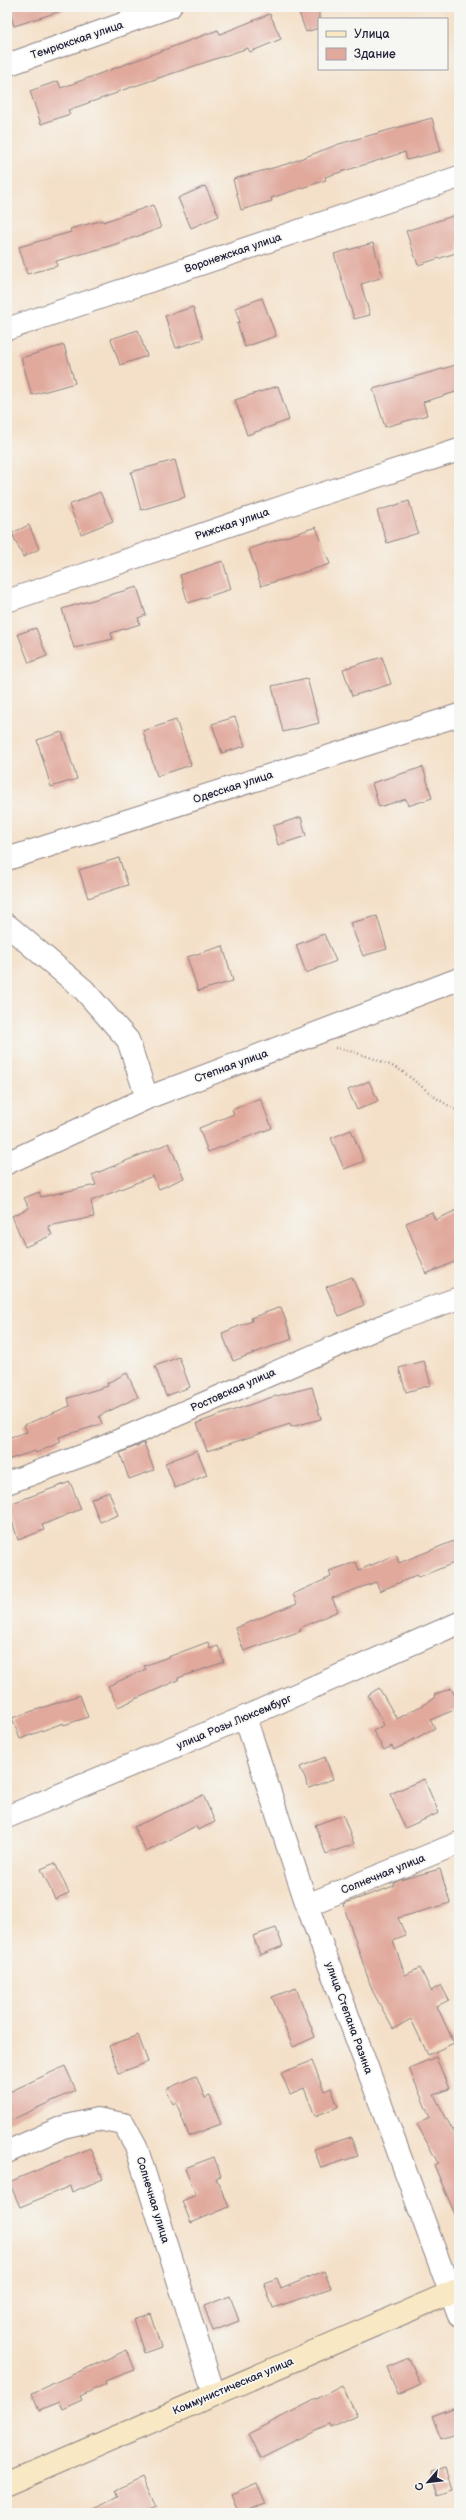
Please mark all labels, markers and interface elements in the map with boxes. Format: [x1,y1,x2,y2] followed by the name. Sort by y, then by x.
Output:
[29,18,125,62] street label: Темрюкская улица
[318,18,448,70] legend
[354,27,390,42] text: Улица
[354,47,396,62] text: Здание
[183,230,284,276] street label: Воронежская улица
[193,505,271,543] street label: Рижская улица
[191,768,275,806] street label: Одесская улица
[192,1047,270,1085] street label: Степная улица
[189,1365,278,1415] street label: Ростовская улица
[175,1692,294,1752] street label: улица Розы Люксембург
[339,1851,427,1897] street label: Солнечная улица
[323,1960,376,2076] street label: улица Степана Разина
[134,2155,172,2245] street label: Солнечная улица
[170,2354,296,2417] street label: Коммунистическая улица
[408,2462,448,2502] north arrow
[412,2480,427,2493] text: С

